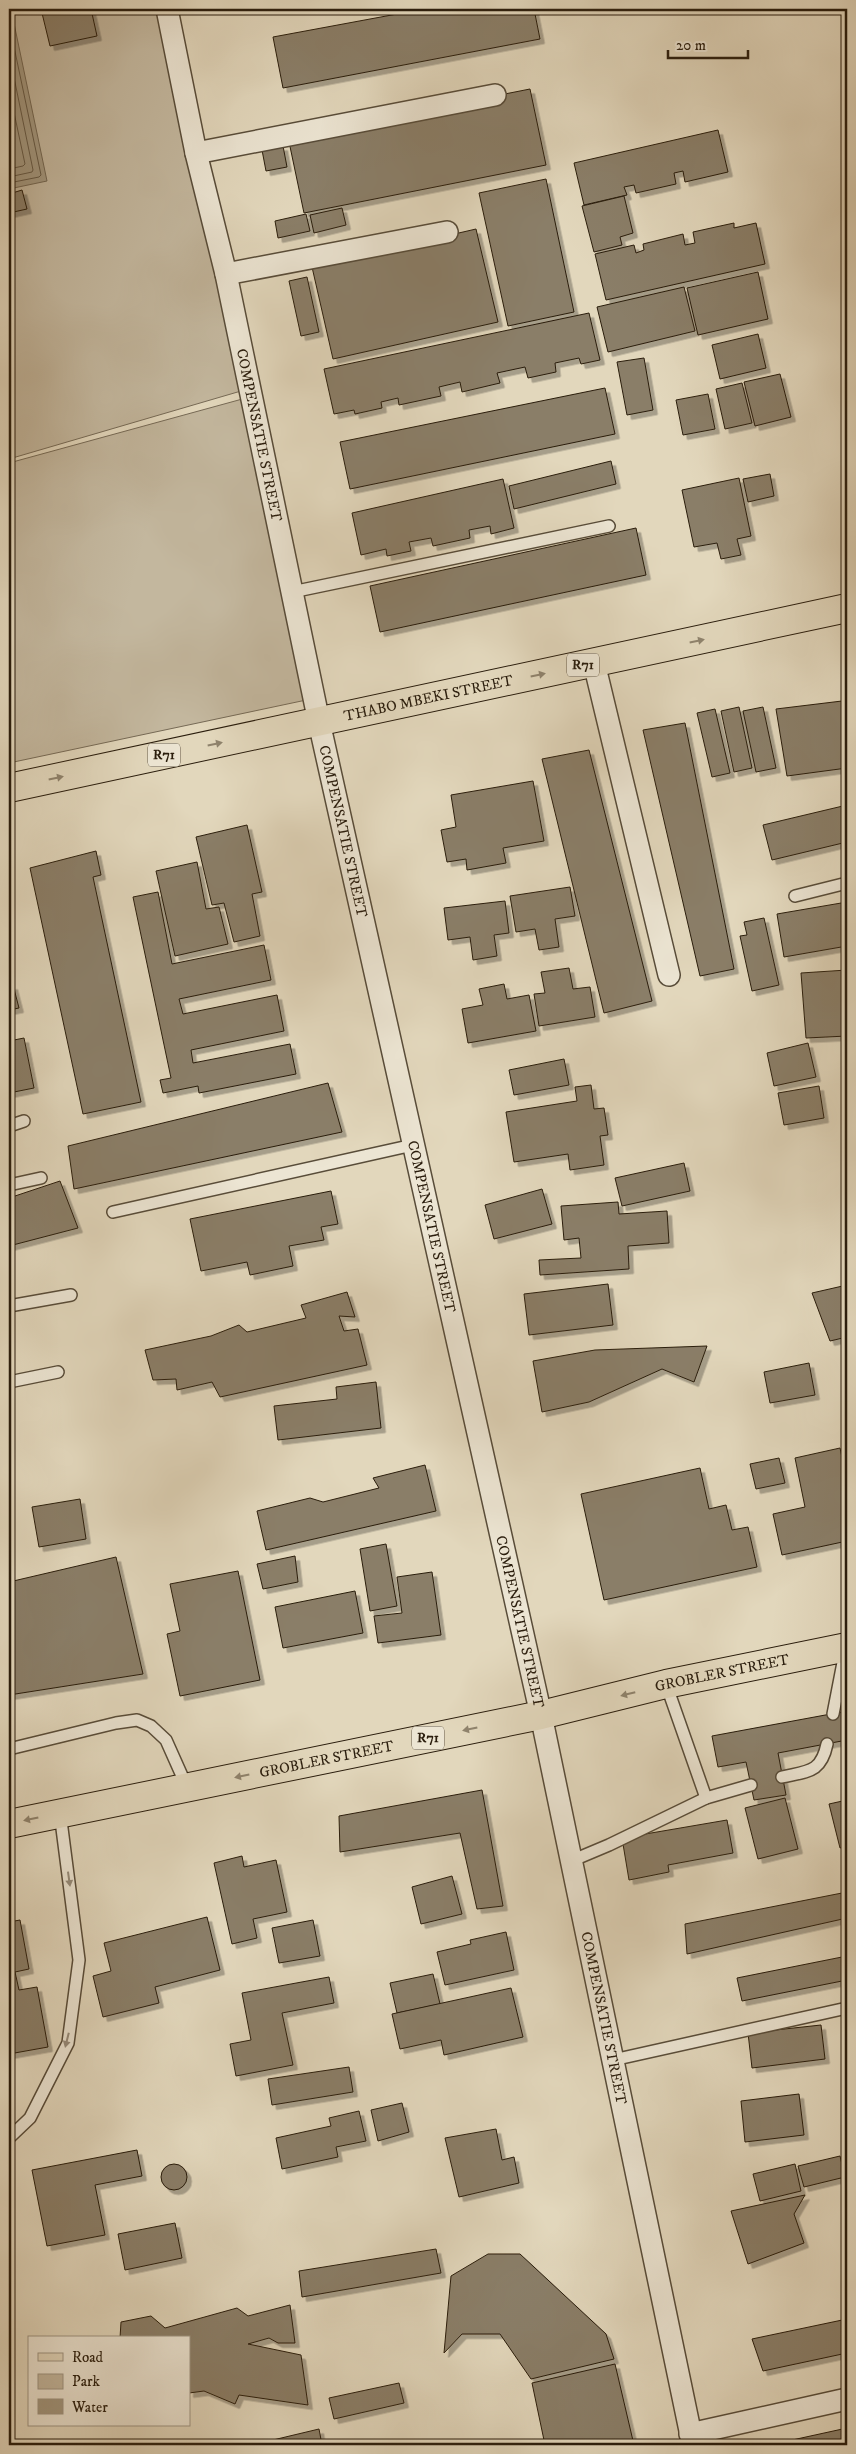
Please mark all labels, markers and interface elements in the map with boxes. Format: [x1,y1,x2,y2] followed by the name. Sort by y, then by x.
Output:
[668,28,748,60] scale bar
[676,36,706,55] text: 20 m
[232,347,287,524] street label: COMPENSATIE STREET
[689,637,704,645] one-way arrow
[567,654,599,676] road number: R71
[342,670,515,725] street label: THABO MBEKI STREET
[530,671,545,679] one-way arrow
[208,740,223,748] one-way arrow
[315,743,372,920] street label: COMPENSATIE STREET
[148,744,180,766] road number: R71
[49,774,64,782] one-way arrow
[403,1138,460,1315] street label: COMPENSATIE STREET
[492,1534,549,1710] street label: COMPENSATIE STREET
[653,1649,792,1696] street label: GROBLER STREET
[621,1690,636,1698] one-way arrow
[462,1725,477,1733] one-way arrow
[412,1726,444,1750] road number: R71
[258,1736,396,1782] street label: GROBLER STREET
[234,1772,250,1780] one-way arrow
[24,1815,39,1823] one-way arrow
[66,1871,74,1887] one-way arrow
[577,1930,631,2107] street label: COMPENSATIE STREET
[63,2032,71,2047] one-way arrow
[28,2336,190,2426] legend
[72,2348,104,2367] text: Road
[72,2372,101,2391] text: Park
[71,2398,108,2417] text: Water

